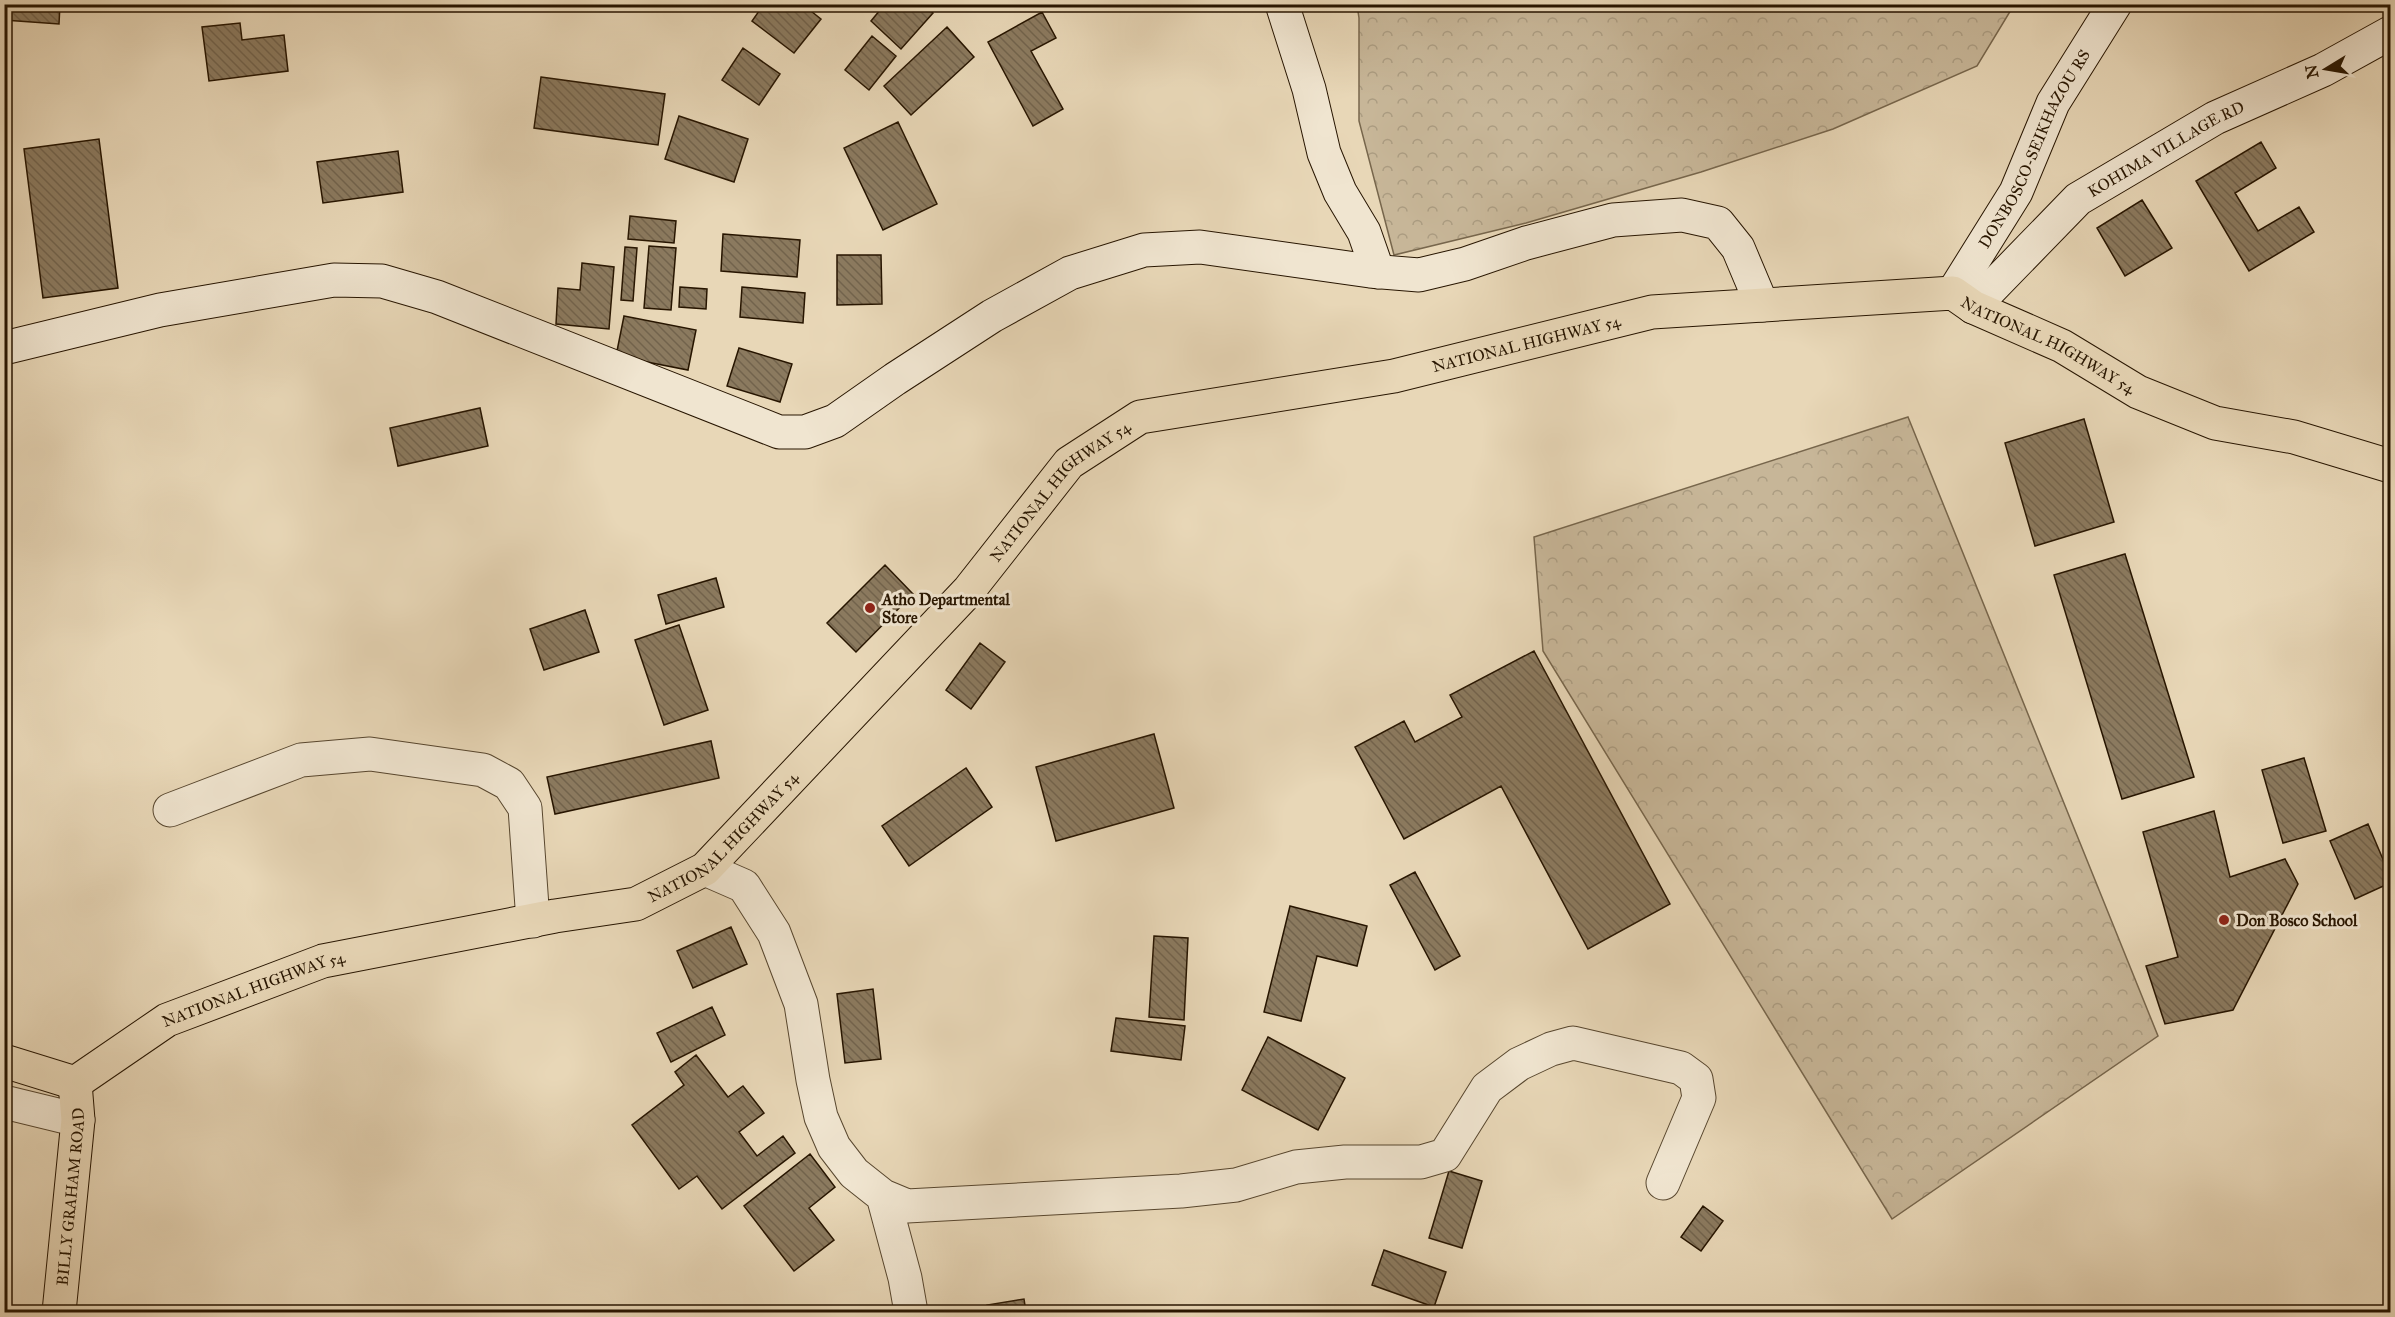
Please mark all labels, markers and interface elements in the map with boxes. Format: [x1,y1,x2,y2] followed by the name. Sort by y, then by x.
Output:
[2296,39,2356,99] north arrow
[1974,46,2094,251] street label: DONBOSCO-SEIKHAZOU RS
[2301,63,2322,80] text: N
[2084,97,2247,201] street label: KOHIMA VILLAGE RD
[1957,292,2140,398] street label: NATIONAL HIGHWAY 54
[1430,310,1623,376] street label: NATIONAL HIGHWAY 54
[986,416,1134,565] street label: NATIONAL HIGHWAY 54
[881,590,1011,627] place label: Atho Departmental Store
[863,601,877,615] marker: Atho Departmental Store
[645,767,802,906] street label: NATIONAL HIGHWAY 54
[2236,911,2358,930] place label: Don Bosco School
[2217,913,2231,927] marker: Don Bosco School
[159,947,348,1030] street label: NATIONAL HIGHWAY 54
[52,1107,87,1286] street label: BILLY GRAHAM ROAD

